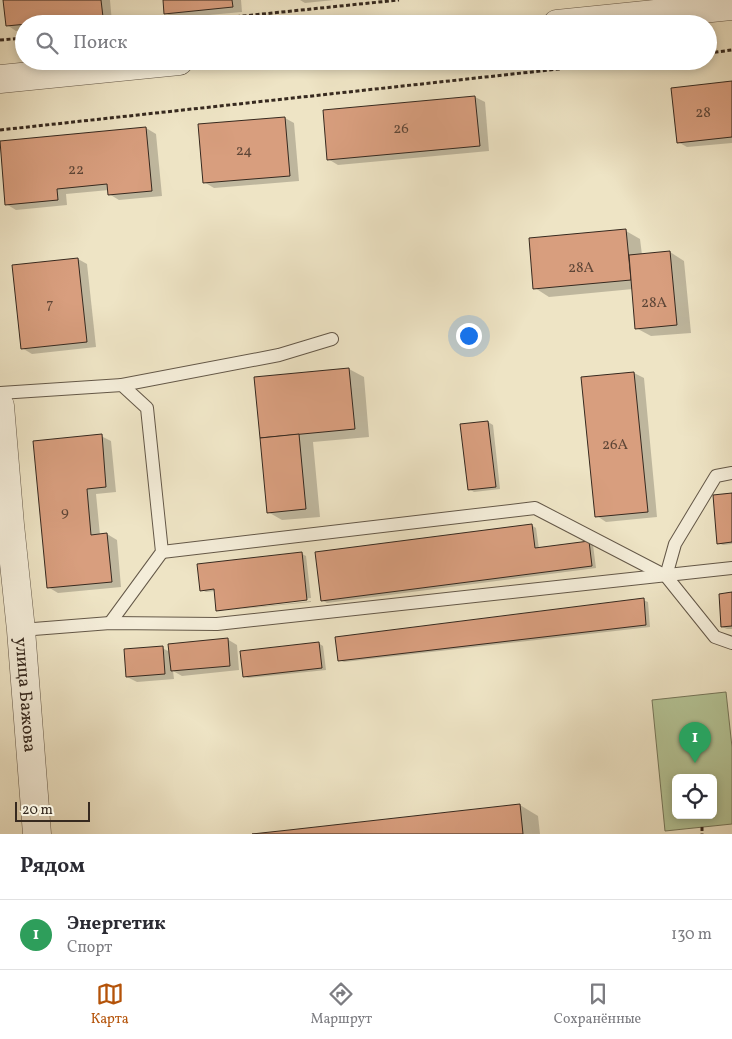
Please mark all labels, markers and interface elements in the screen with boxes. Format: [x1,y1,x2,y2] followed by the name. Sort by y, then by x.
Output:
[15,15,717,70] search box
[33,29,61,57] icon: search
[73,30,127,56] text: Поиск
[695,103,711,124] house number: 28
[393,119,409,140] house number: 26
[236,141,252,162] house number: 24
[68,160,84,181] house number: 22
[568,258,595,279] house number: 28А
[641,293,668,314] house number: 28А
[46,294,54,315] house number: 7
[456,323,482,349] your location
[602,435,629,456] house number: 26А
[61,502,69,523] house number: 9
[8,636,42,753] street label: улица Бажова
[679,722,711,763] pin: 1
[672,774,717,819] map controls
[672,774,717,819] button: locate
[15,799,90,822] scale bar
[22,801,53,820] text: 20 m
[20,852,85,881] text: Рядом
[67,911,166,937] text: Энергетик
[33,924,39,946] text: 1
[671,924,712,946] text: 130 m
[67,937,112,959] text: Спорт
[91,980,129,1029] tab: Карта
[310,980,372,1029] tab: Маршрут
[554,980,641,1029] tab: Сохранённые

